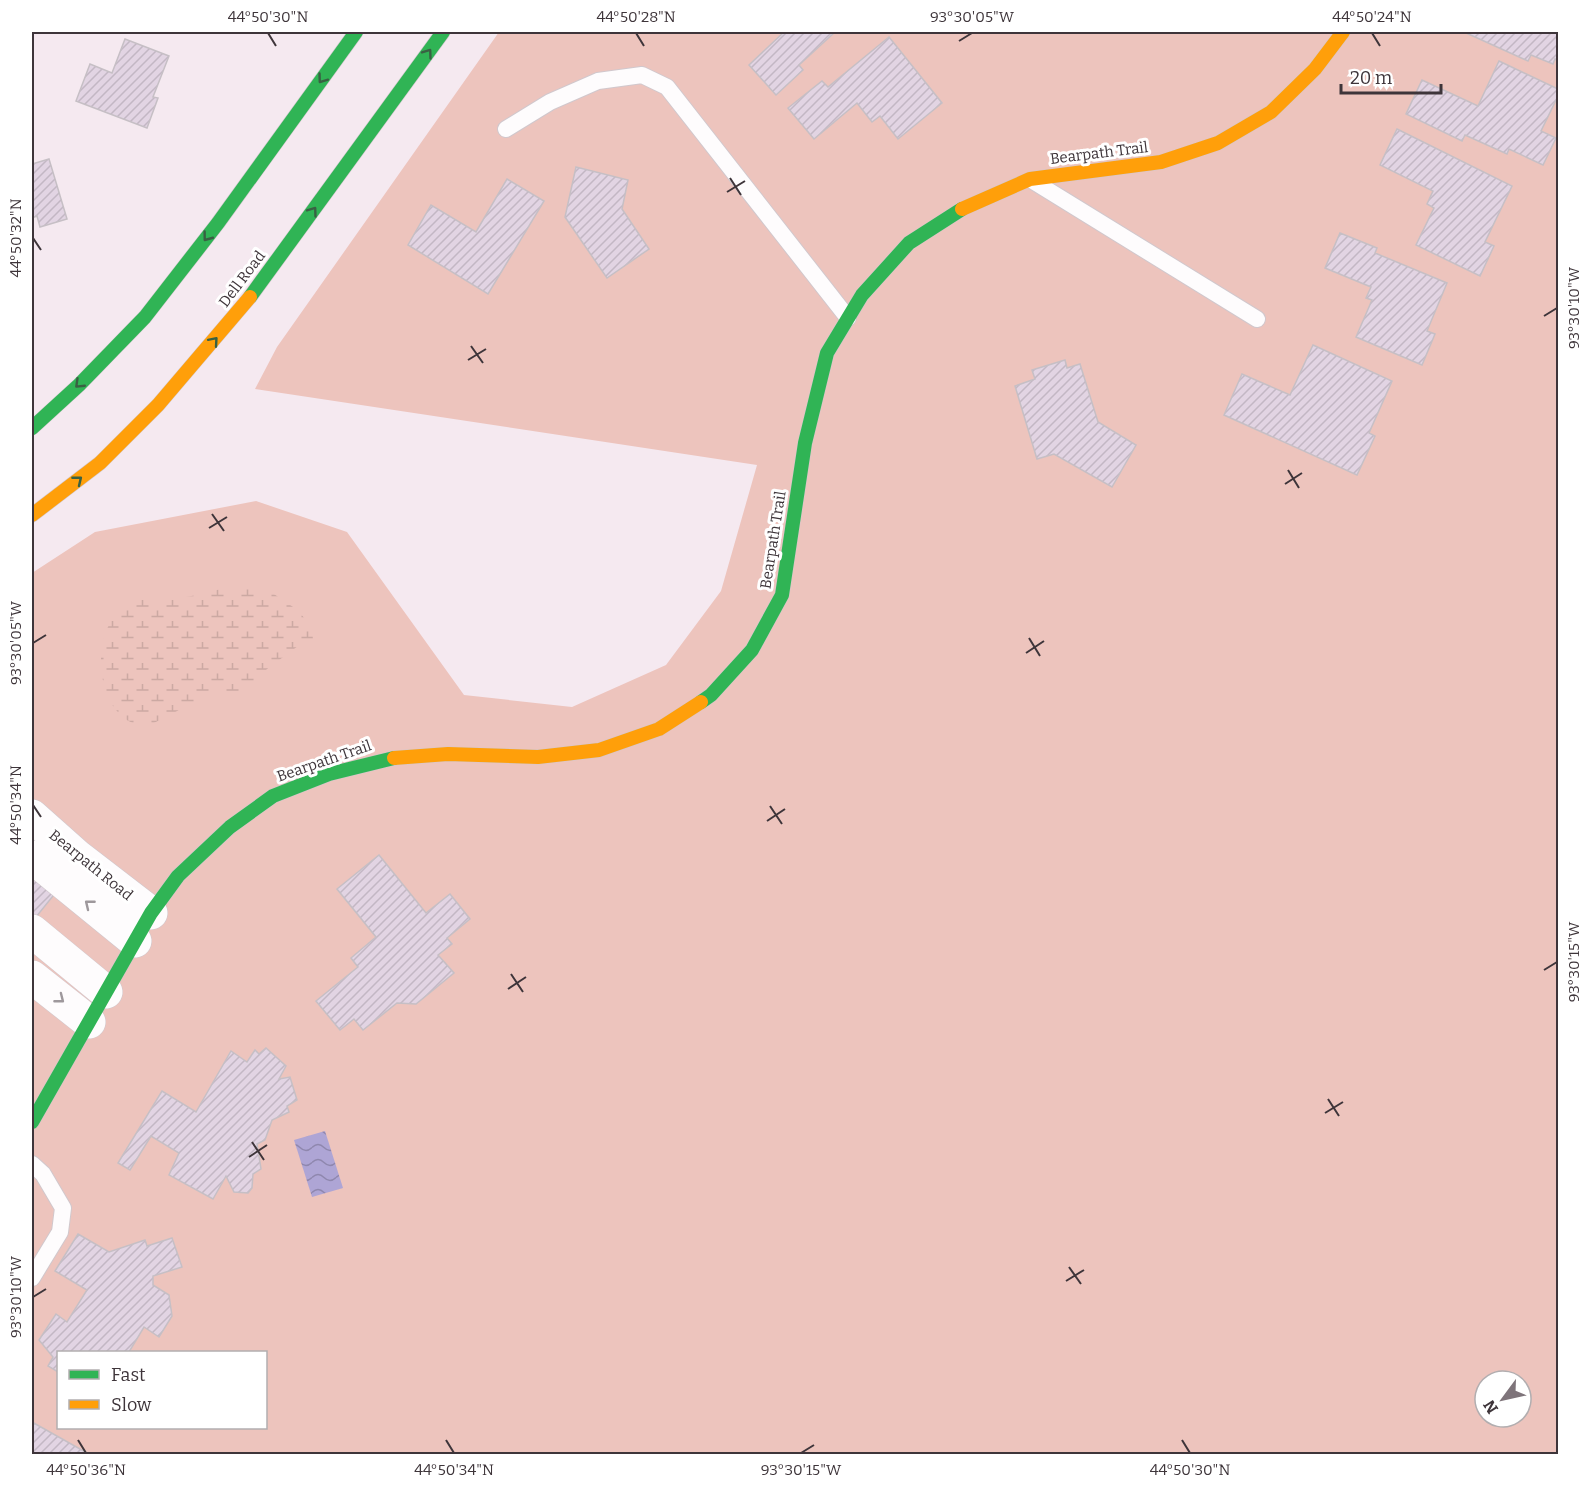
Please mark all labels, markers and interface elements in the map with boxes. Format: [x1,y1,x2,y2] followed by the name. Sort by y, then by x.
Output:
[228,8,308,26] text: 44°50'30"N
[596,8,676,26] text: 44°50'28"N
[930,8,1015,26] text: 93°30'05"W
[1332,8,1412,26] text: 44°50'24"N
[421,49,432,60] one-way arrow
[1341,57,1442,95] scale bar
[1350,67,1392,89] text: 20 m
[318,72,329,83] one-way arrow
[1049,138,1149,168] street label: Bearpath Trail
[7,198,25,278] text: 44°50'32"N
[306,206,317,217] one-way arrow
[204,230,215,241] one-way arrow
[215,247,269,311] street label: Dell Road
[1565,266,1583,349] text: 93°30'10"W
[207,337,218,348] one-way arrow
[76,376,87,387] one-way arrow
[72,477,83,488] one-way arrow
[756,490,790,590] street label: Bearpath Trail
[7,600,25,685] text: 93°30'05"W
[274,736,374,786] street label: Bearpath Trail
[7,765,25,845] text: 44°50'34"N
[46,826,137,904] street label: Bearpath Road
[85,901,96,912] one-way arrow
[1565,921,1583,1002] text: 93°30'15"W
[54,992,65,1003] one-way arrow
[7,1255,25,1338] text: 93°30'10"W
[57,1351,267,1429] legend
[111,1364,146,1386] text: Fast
[1473,1369,1533,1429] north arrow
[111,1394,152,1416] text: Slow
[1480,1397,1502,1417] text: N
[46,1461,126,1479] text: 44°50'36"N
[414,1461,494,1479] text: 44°50'34"N
[761,1461,842,1479] text: 93°30'15"W
[1150,1461,1230,1479] text: 44°50'30"N

